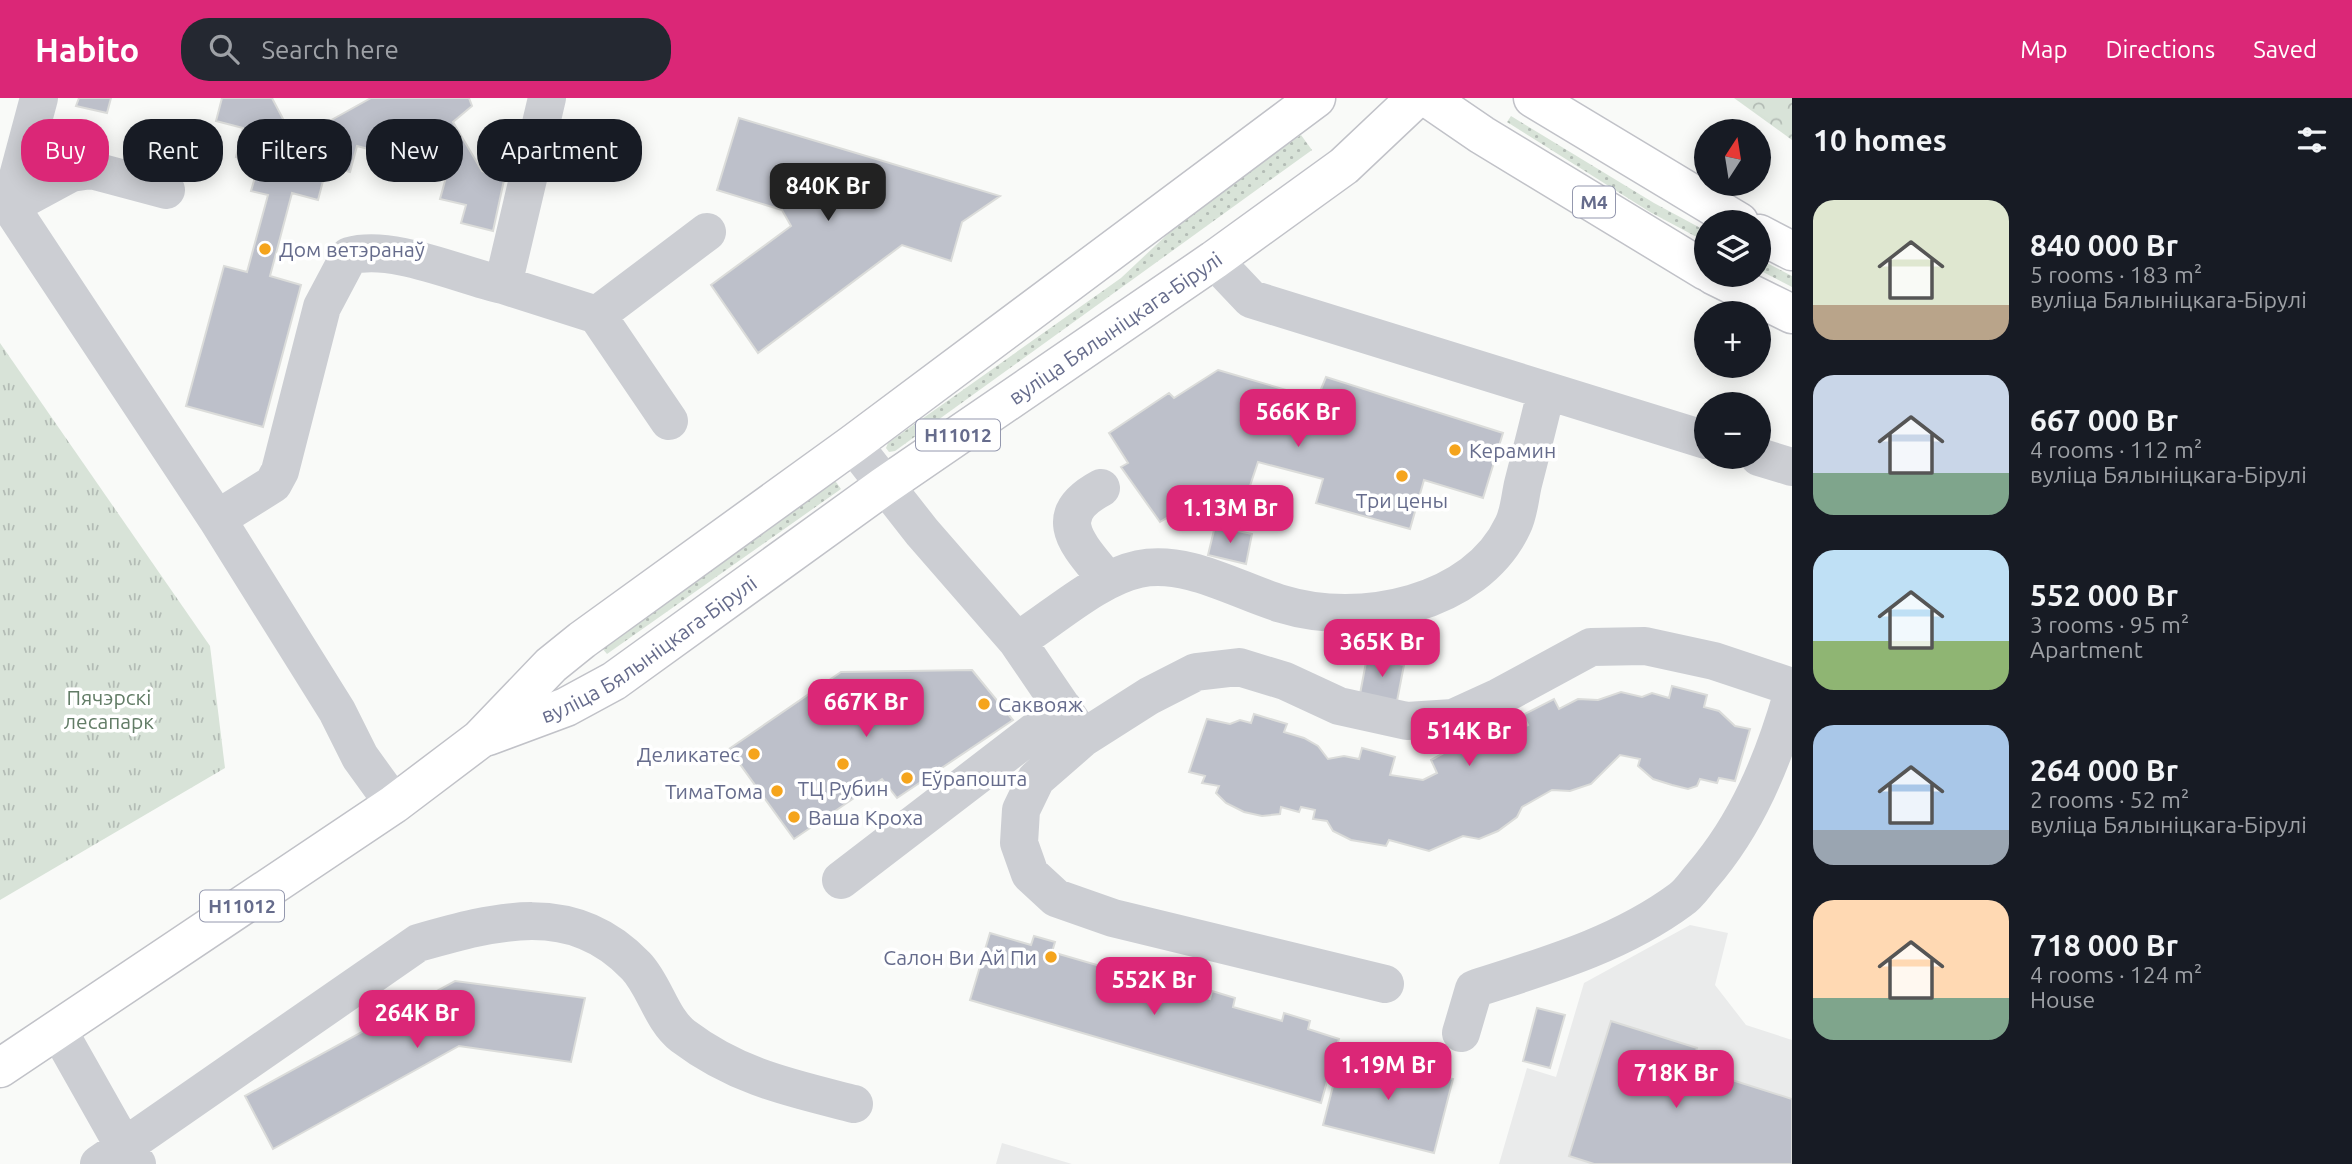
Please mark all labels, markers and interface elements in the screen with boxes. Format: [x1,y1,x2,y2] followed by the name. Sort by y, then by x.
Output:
[181,18,671,81] search box
[205,30,243,68] icon: search
[35,31,139,68] text: Habito
[261,35,399,64] text: Search here
[2020,36,2067,63] text: Map
[2105,36,2215,63] text: Directions
[2253,36,2317,63] text: Saved
[21,119,109,182] chip: Buy
[123,119,223,182] chip: Rent
[237,119,352,182] chip: Filters
[366,119,463,182] chip: New
[477,119,642,182] chip: Apartment
[1694,119,1771,196] north arrow
[1694,119,1771,469] map controls
[2293,121,2331,159] icon: filters
[1813,123,1947,157] text: 10 homes
[763,164,893,223] pin: 840K Br
[786,173,870,198] text: 840K Br
[1573,186,1615,218] road number: М4
[1694,210,1771,287] button: layers
[1869,228,1953,312] icon: home
[2030,228,2178,262] text: 840 000 Br
[279,237,425,261] place label: Дом ветэранаў
[257,241,273,257] marker: Дом ветэранаў
[1004,246,1226,409] street label: вуліца Бялыніцкага-Бірулі
[2030,262,2202,287] text: 5 rooms · 183 m²
[2030,287,2307,312] text: вуліца Бялыніцкага-Бірулі
[1694,301,1771,378] button: +
[1233,390,1363,449] pin: 566K Br
[1694,392,1771,469] button: −
[1256,399,1340,424] text: 566K Br
[1869,403,1953,487] icon: home
[2030,403,2178,437] text: 667 000 Br
[916,420,1000,450] road number: Н11012
[2030,437,2202,462] text: 4 rooms · 112 m²
[1469,438,1556,462] place label: Керамин
[1447,442,1463,458] marker: Керамин
[2030,462,2307,487] text: вуліца Бялыніцкага-Бірулі
[1394,468,1410,484] marker: Три цены
[1158,486,1302,545] pin: 1.13M Br
[1356,488,1448,512] place label: Три цены
[1182,495,1278,520] text: 1.13M Br
[538,570,761,727] street label: вуліца Бялыніцкага-Бірулі
[1869,578,1953,662] icon: home
[2030,578,2178,612] text: 552 000 Br
[2030,612,2189,637] text: 3 rooms · 95 m²
[1317,620,1447,679] pin: 365K Br
[1340,629,1424,654] text: 365K Br
[2030,637,2143,662] text: Apartment
[801,680,931,739] pin: 667K Br
[64,685,154,733] park label: Пячэрскі лесапарк
[824,689,908,714] text: 667K Br
[998,692,1084,716] place label: Саквояж
[976,696,992,712] marker: Саквояж
[1404,708,1534,768] pin: 514K Br
[1427,718,1511,743] text: 514K Br
[637,742,740,766] place label: Деликатес
[746,746,762,762] marker: Деликатес
[1869,753,1953,837] icon: home
[2030,753,2178,787] text: 264 000 Br
[835,756,851,772] marker: ТЦ Рубин
[921,766,1027,790] place label: Еўрапошта
[899,770,915,786] marker: Еўрапошта
[797,776,889,800] place label: ТЦ Рубин
[665,779,763,803] place label: ТимаТома
[769,783,785,799] marker: ТимаТома
[2030,787,2189,812] text: 2 rooms · 52 m²
[808,805,923,829] place label: Ваша Кроха
[786,809,802,825] marker: Ваша Кроха
[2030,812,2307,837] text: вуліца Бялыніцкага-Бірулі
[200,890,284,922] road number: Н11012
[1869,928,1953,1012] icon: home
[2030,928,2178,962] text: 718 000 Br
[883,945,1037,969] place label: Салон Ви Ай Пи
[1043,949,1059,965] marker: Салон Ви Ай Пи
[1089,958,1219,1017] pin: 552K Br
[2030,962,2202,987] text: 4 rooms · 124 m²
[1112,967,1196,992] text: 552K Br
[2030,987,2095,1012] text: House
[352,990,482,1050] pin: 264K Br
[375,1000,459,1025] text: 264K Br
[1316,1042,1460,1102] pin: 1.19M Br
[1611,1051,1741,1110] pin: 718K Br
[1340,1052,1436,1077] text: 1.19M Br
[1634,1060,1718,1085] text: 718K Br

